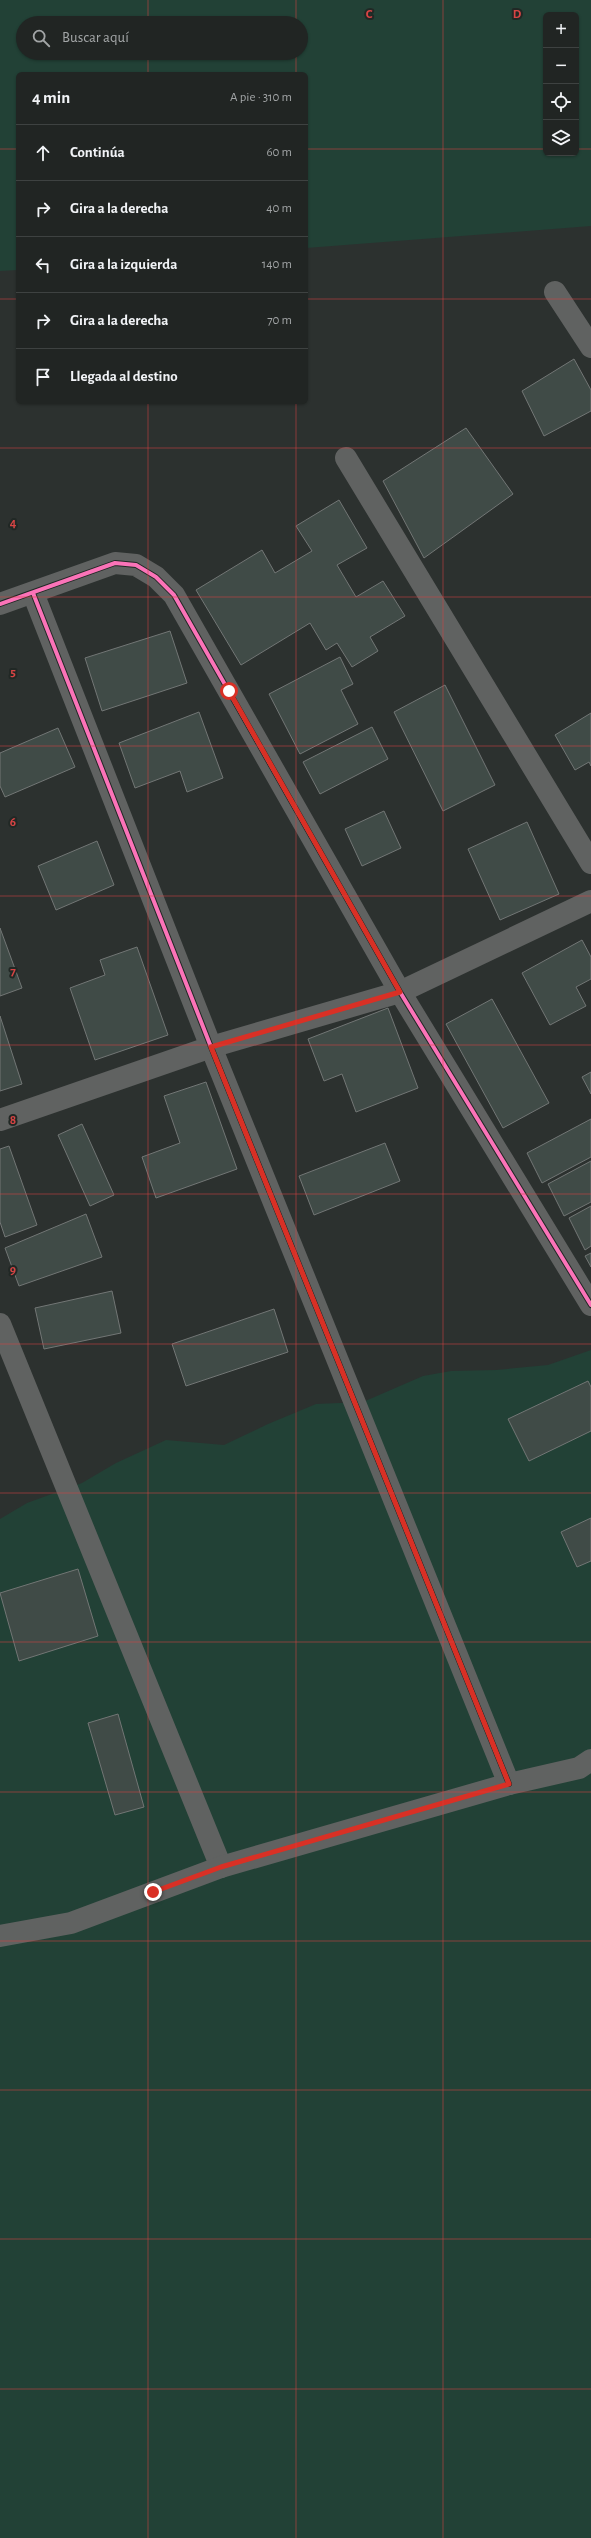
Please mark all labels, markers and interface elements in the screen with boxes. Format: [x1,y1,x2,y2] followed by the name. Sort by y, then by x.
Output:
[366,8,373,21] text: C
[513,8,522,21] text: D
[543,12,579,156] map controls
[543,12,579,48] button: +
[16,16,308,60] search box
[30,27,52,49] icon: search
[62,30,129,45] text: Buscar aquí
[543,48,579,84] button: −
[543,84,579,120] button: locate
[32,89,70,106] text: 4 min
[230,91,292,104] text: A pie · 310 m
[543,120,579,156] button: layers
[32,142,54,164] icon: ahead
[70,145,125,160] text: Continúa
[266,146,292,159] text: 60 m
[32,198,54,220] icon: right
[70,201,169,216] text: Gira a la derecha
[266,202,292,215] text: 40 m
[32,254,54,276] icon: left
[70,257,177,272] text: Gira a la izquierda
[262,258,292,271] text: 140 m
[32,310,54,332] icon: right
[70,313,169,328] text: Gira a la derecha
[267,314,292,327] text: 70 m
[32,366,54,388] icon: arrive
[70,369,178,384] text: Llegada al destino
[10,517,17,530] text: 4
[10,666,16,679] text: 5
[220,682,238,700] route start
[10,816,16,829] text: 6
[10,965,16,978] text: 7
[10,1114,16,1127] text: 8
[10,1264,16,1277] text: 9
[144,1883,162,1901] route end

